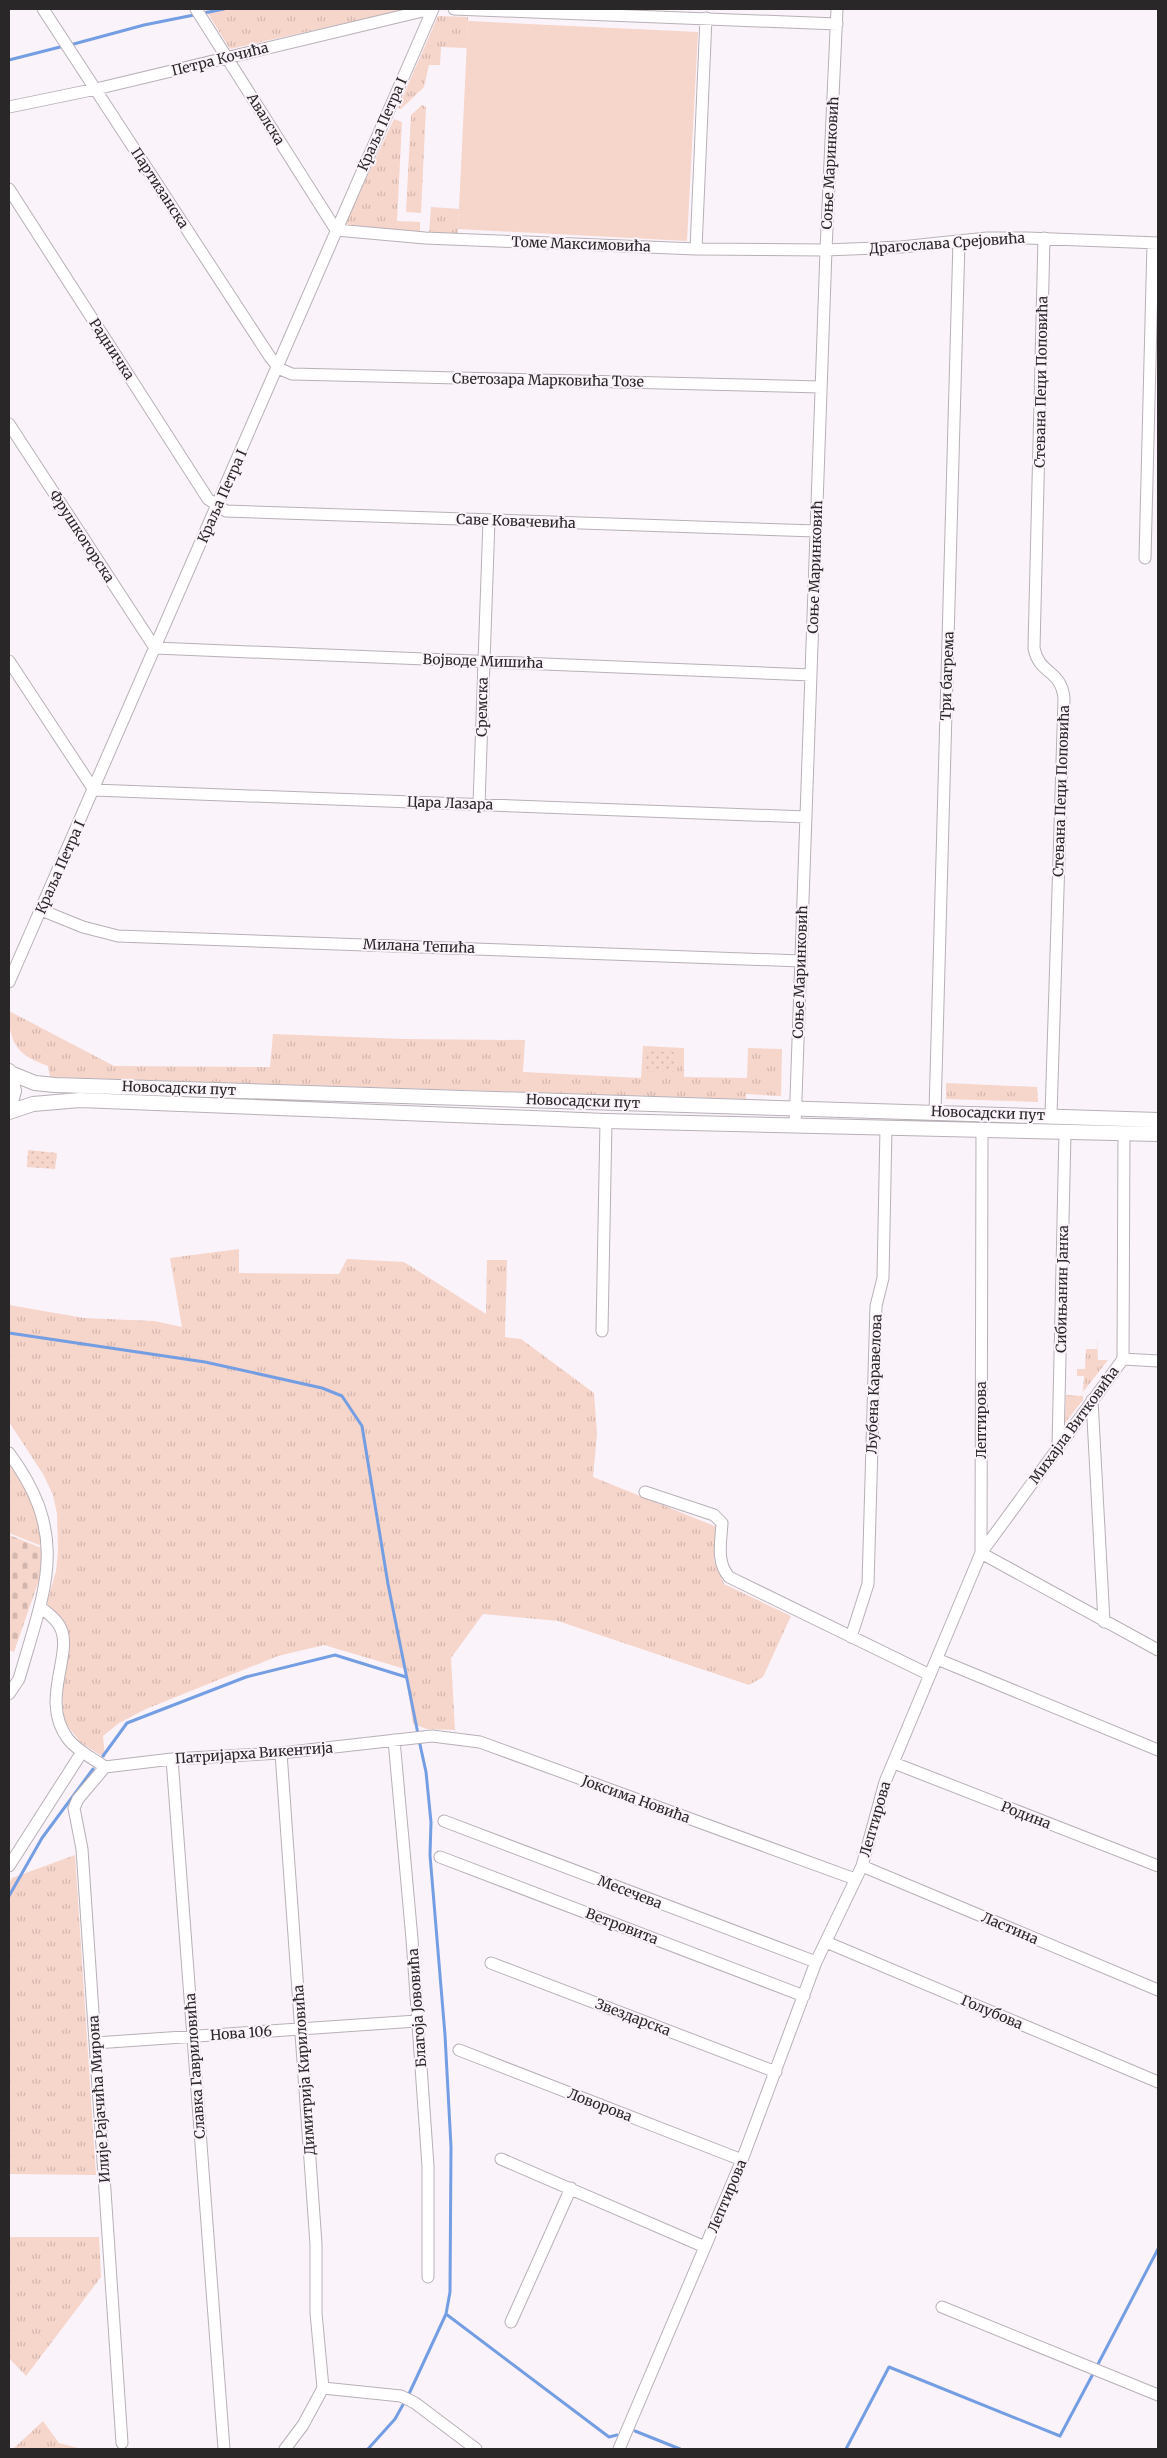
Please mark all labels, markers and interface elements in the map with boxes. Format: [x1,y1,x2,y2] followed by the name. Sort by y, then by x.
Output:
[170,38,271,80] street label: Петра Кочића
[353,74,411,174] street label: Краља Петра I
[242,89,289,149] street label: Авалска
[818,96,842,230] street label: Соње Маринковић
[127,144,193,232] street label: Партизанска
[868,229,1026,257] street label: Драгослава Срејовића
[511,233,651,255] street label: Томе Максимовића
[1031,295,1052,468] street label: Стевана Пеци Поповића
[86,315,139,383] street label: Радничка
[452,369,644,391] street label: Светозара Марковића Тозе
[193,446,251,546] street label: Краља Петра I
[45,486,119,586] street label: Фрушкогорска
[804,500,826,634] street label: Соње Маринковић
[456,510,577,532] street label: Саве Ковачевића
[936,631,958,721] street label: Три багрема
[422,650,544,672] street label: Војводе Мишића
[472,676,492,737] street label: Сремска
[1049,704,1073,877] street label: Стевана Пеци Поповића
[407,793,494,814] street label: Цара Лазара
[31,817,89,917] street label: Краља Петра I
[789,905,811,1039] street label: Соње Маринковић
[363,935,476,957] street label: Милана Тепића
[122,1077,237,1099] street label: Новосадски пут
[526,1090,641,1112] street label: Новосадски пут
[931,1102,1046,1124] street label: Новосадски пут
[1052,1224,1072,1353] street label: Сибињанин Јанка
[863,1313,885,1454] street label: Љубена Каравелова
[1025,1362,1123,1487] street label: Михајла Витковића
[972,1381,990,1459] street label: Лептирова
[174,1738,334,1768] street label: Патријарха Викентија
[579,1771,693,1827] street label: Јоксима Новића
[856,1779,894,1859] street label: Лептирова
[998,1797,1054,1833] street label: Родина
[595,1871,665,1913] street label: Месечева
[583,1904,661,1948] street label: Ветровита
[979,1908,1042,1948] street label: Ластина
[404,1947,430,2068] street label: Благоја Јововића
[289,1984,319,2156] street label: Димитрија Кириловића
[958,1991,1026,2033] street label: Голубова
[181,1992,209,2139] street label: Славка Гавриловића
[593,1994,674,2040] street label: Звездарска
[84,2014,114,2183] street label: Илије Рајачића Мирона
[210,2022,272,2044] street label: Нова 106
[565,2084,635,2126] street label: Ловорова
[704,2156,751,2235] street label: Лептирова

